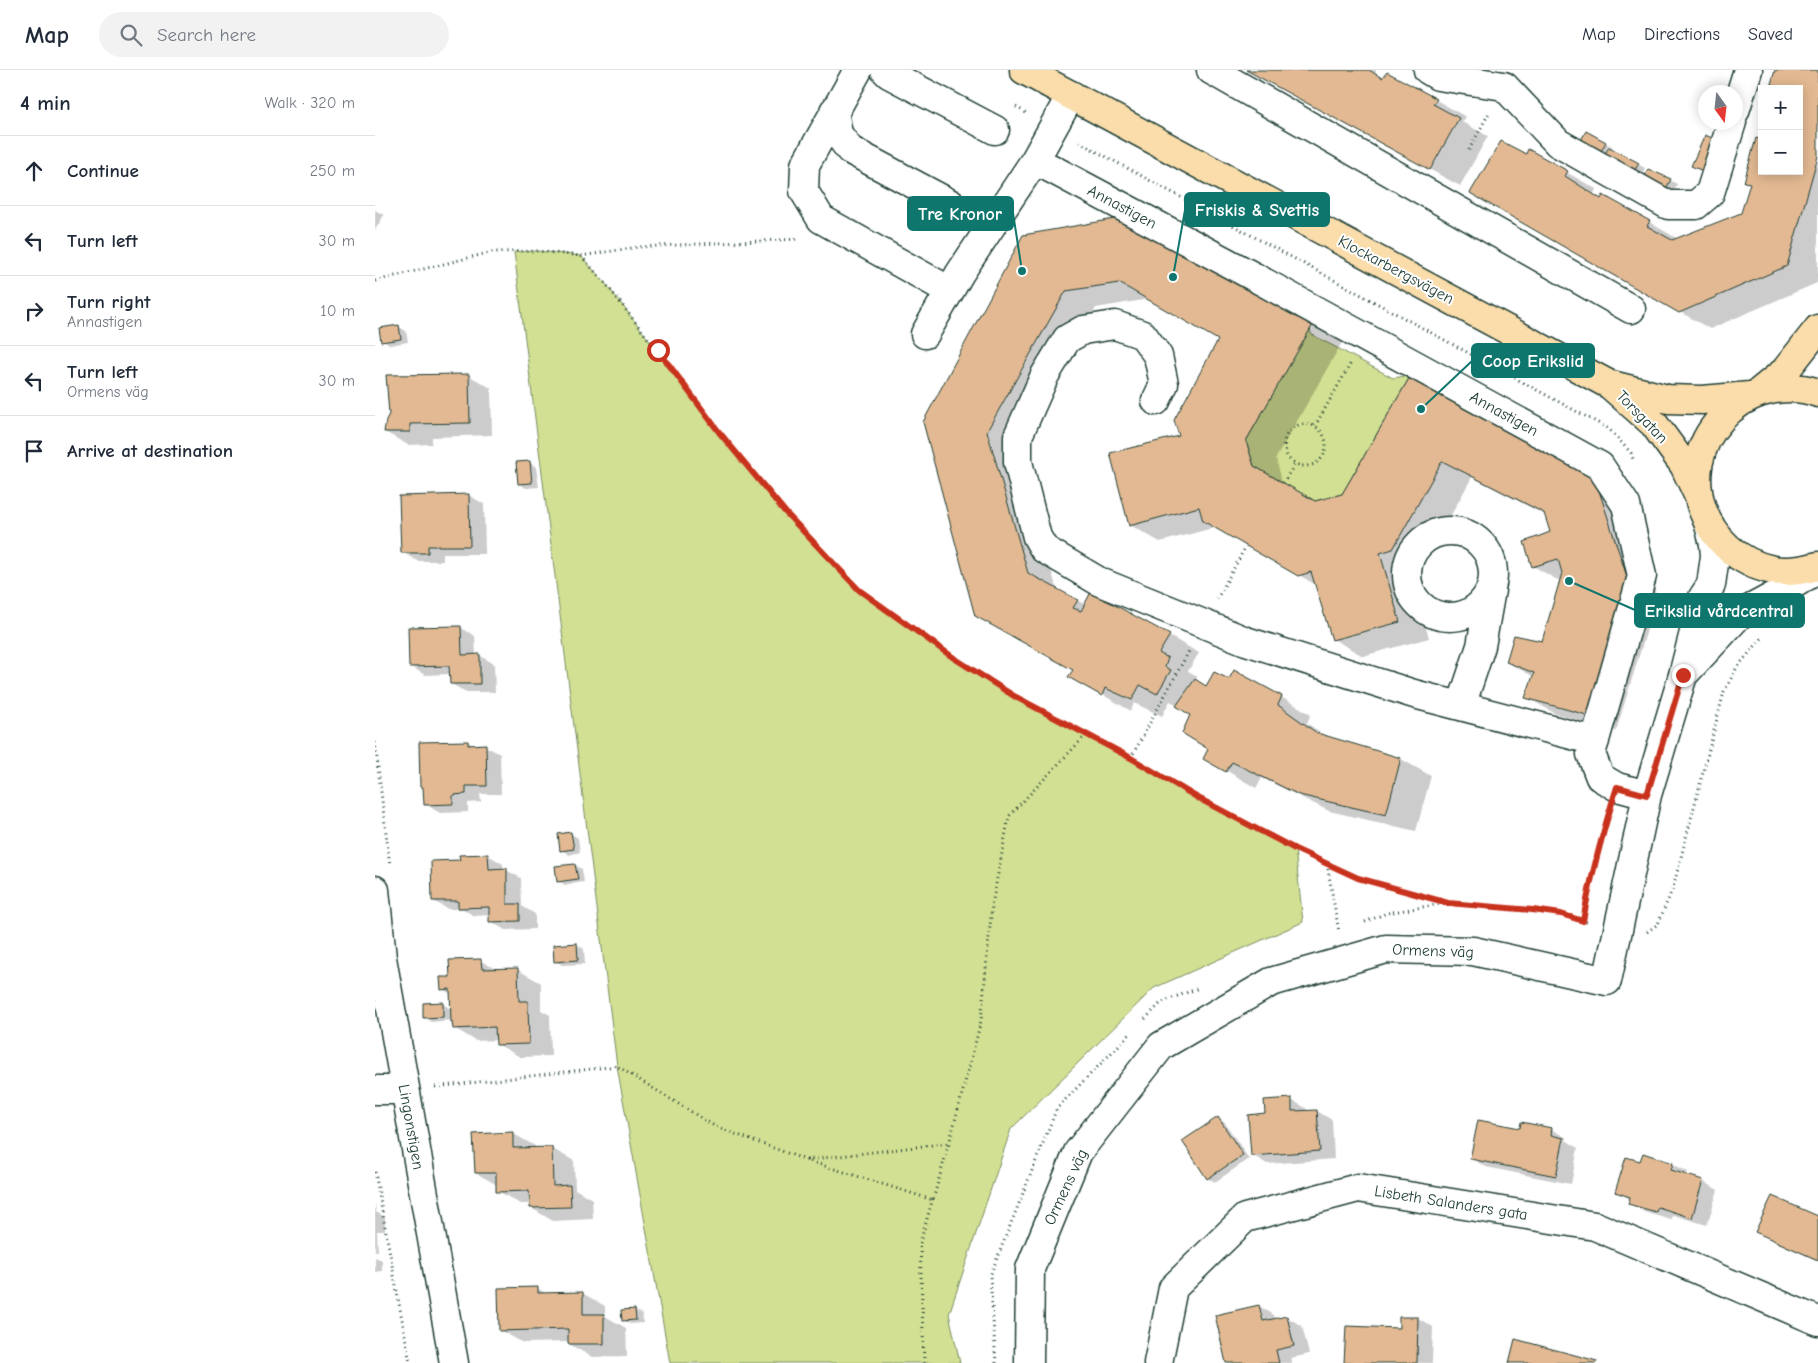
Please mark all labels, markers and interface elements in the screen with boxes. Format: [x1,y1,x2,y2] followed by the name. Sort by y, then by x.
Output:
[99,12,449,57] search box
[25,21,69,49] text: Map
[117,21,145,49] icon: search
[157,24,256,46] text: Search here
[1582,24,1616,45] text: Map
[1644,24,1720,45] text: Directions
[1748,24,1793,45] text: Saved
[1698,85,1743,130] north arrow
[1758,85,1803,175] map controls
[1758,85,1803,130] button: +
[20,91,71,115] text: 4 min
[264,94,355,112] text: Walk · 320 m
[1758,130,1803,175] button: −
[20,157,48,185] icon: ahead
[67,160,139,182] text: Continue
[310,162,355,180] text: 250 m
[1084,181,1160,233] street label: Annastigen
[1185,193,1329,226] callout: Friskis & Svettis
[908,197,1013,230] callout: Tre Kronor
[1195,200,1320,221] text: Friskis & Svettis
[918,204,1003,225] text: Tre Kronor
[20,227,48,255] icon: left
[67,230,138,252] text: Turn left
[319,232,355,250] text: 30 m
[1335,232,1457,308] street label: Klockarbergsvägen
[67,291,151,313] text: Turn right
[20,297,48,325] icon: right
[320,302,355,320] text: 10 m
[67,313,142,331] text: Annastigen
[647,339,670,362] route start
[1472,344,1594,377] callout: Coop Erikslid
[1482,351,1584,372] text: Coop Erikslid
[67,361,138,383] text: Turn left
[20,367,48,395] icon: left
[319,372,355,390] text: 30 m
[67,383,149,401] text: Ormens väg
[1613,387,1671,447] street label: Torsgatan
[1467,388,1541,440] street label: Annastigen
[20,437,48,465] icon: arrive
[67,440,233,462] text: Arrive at destination
[1635,594,1804,627] callout: Erikslid vårdcentral
[1645,601,1793,622] text: Erikslid vårdcentral
[1672,664,1695,687] route end
[1392,941,1474,961] street label: Ormens väg
[395,1083,427,1171] street label: Lingonstigen
[1041,1146,1091,1228] street label: Ormens väg
[1373,1182,1529,1224] street label: Lisbeth Salanders gata

